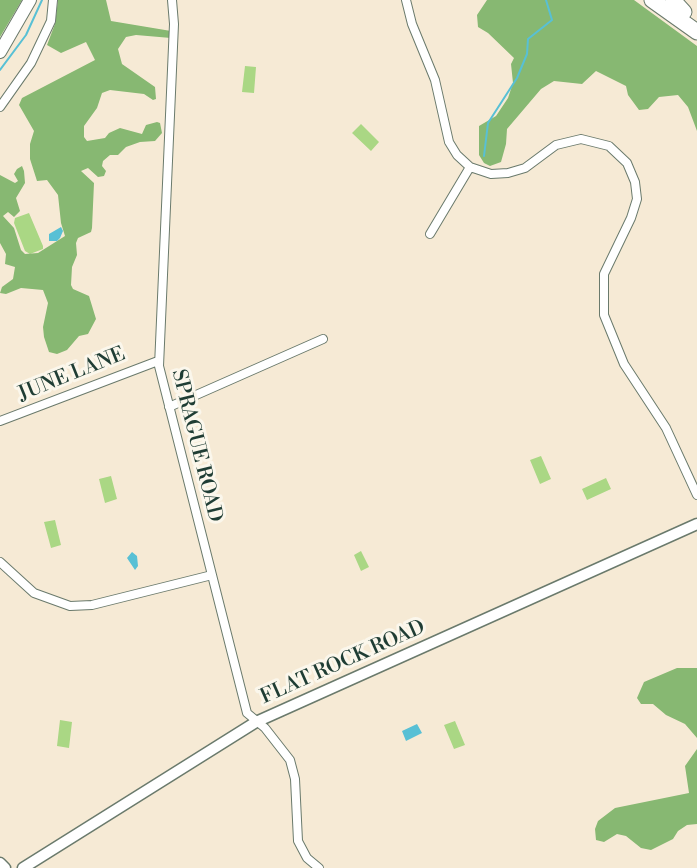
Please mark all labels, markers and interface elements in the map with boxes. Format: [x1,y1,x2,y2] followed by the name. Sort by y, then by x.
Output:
[15,343,129,407] street label: JUNE LANE
[165,367,227,525] street label: SPRAGUE ROAD
[257,616,429,710] street label: FLAT ROCK ROAD

